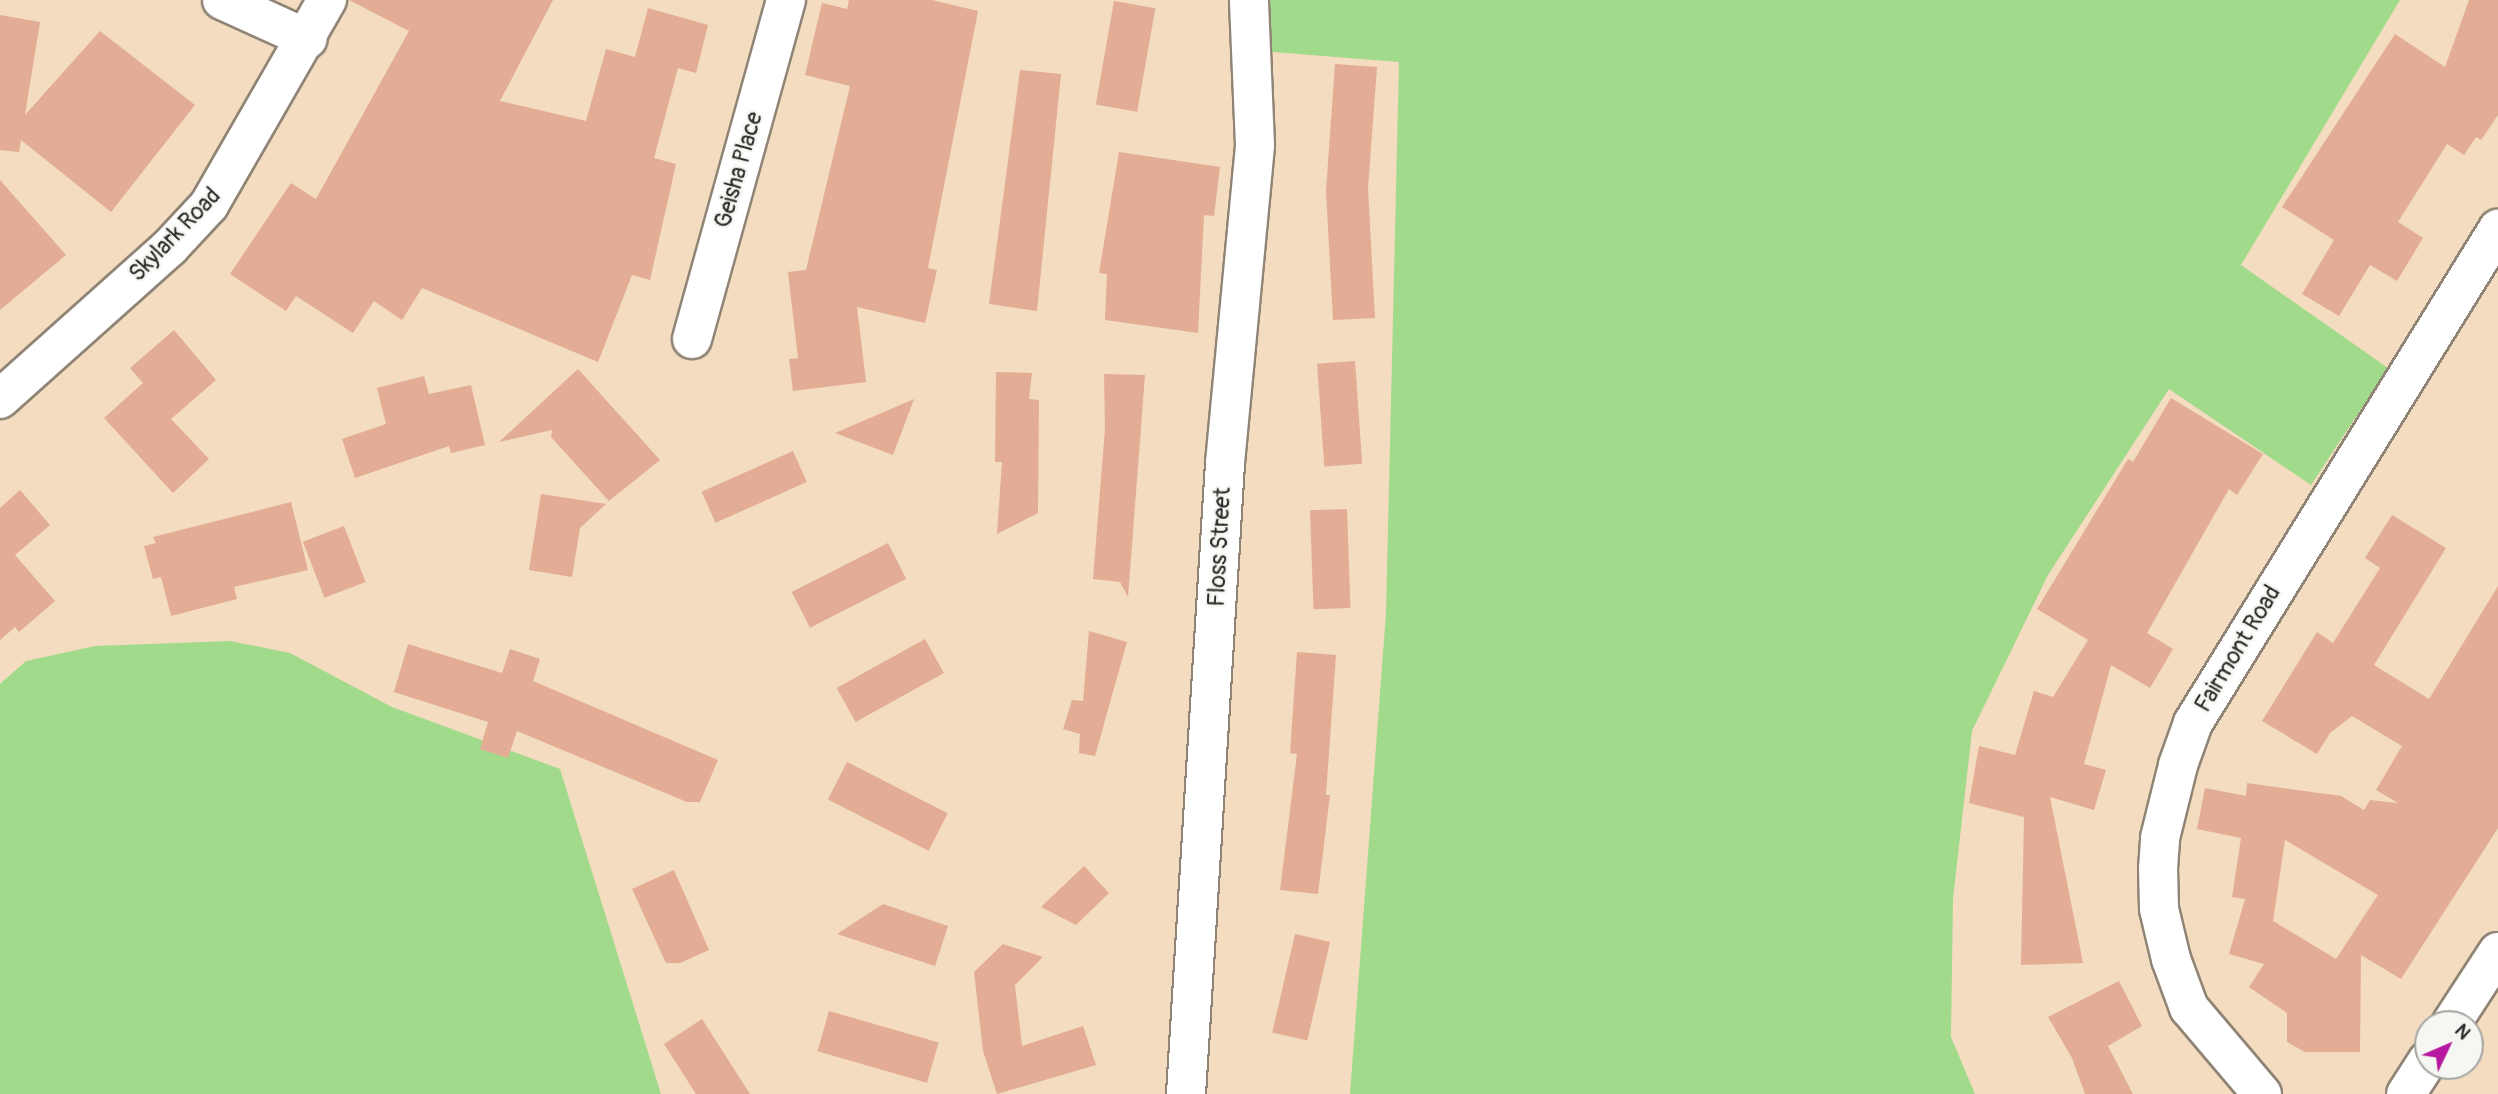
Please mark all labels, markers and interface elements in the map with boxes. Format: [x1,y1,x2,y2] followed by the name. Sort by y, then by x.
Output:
[709,109,769,231] street label: Geisha Place
[124,182,226,288] street label: Skylark Road
[1203,487,1237,607] street label: Floss Street
[2189,581,2287,717] street label: Fairmont Road
[2414,1010,2484,1080] north arrow
[2450,1019,2476,1045] text: N

